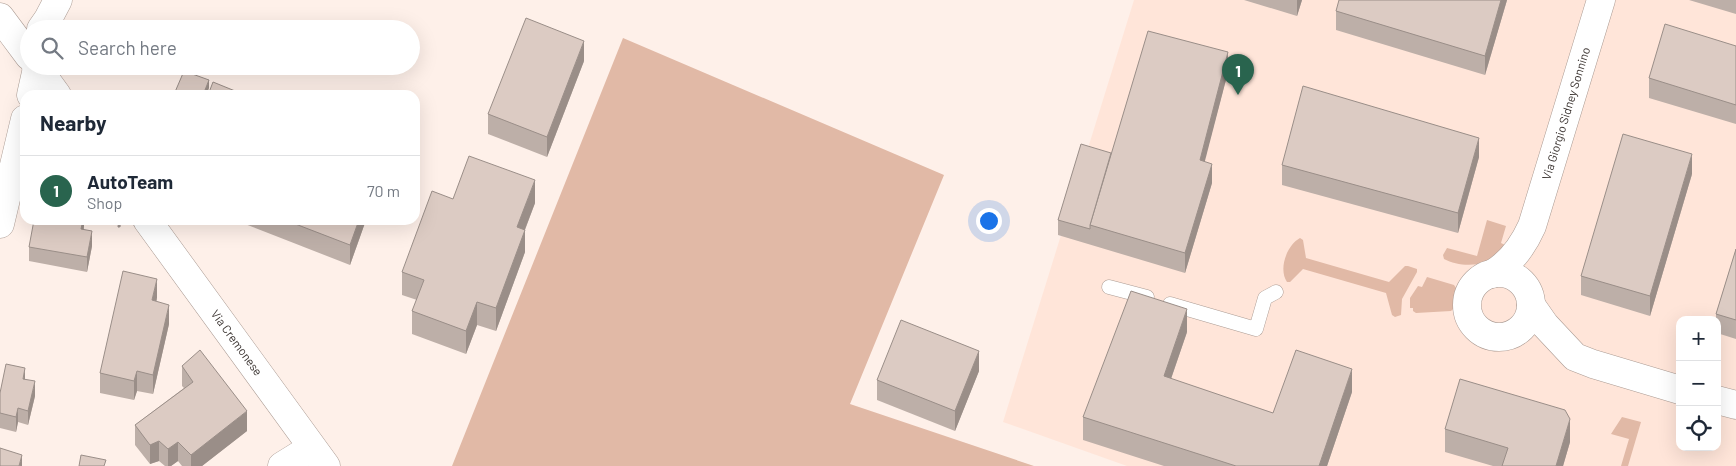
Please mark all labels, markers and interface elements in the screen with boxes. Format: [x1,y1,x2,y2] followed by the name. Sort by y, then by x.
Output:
[20,20,420,75] search box
[38,34,66,62] icon: search
[78,36,177,59] text: Search here
[1539,45,1592,181] street label: Via Giorgio Sidney Sonnino
[1222,54,1254,95] pin: 1
[40,110,106,135] text: Nearby
[87,170,173,193] text: AutoTeam
[53,181,59,200] text: 1
[367,181,400,200] text: 70 m
[87,193,122,212] text: Shop
[976,208,1002,234] your location
[209,307,266,378] street label: Via Cremonese
[1676,316,1721,451] map controls
[1676,316,1721,361] button: +
[1676,361,1721,406] button: −
[1676,406,1721,451] button: locate

